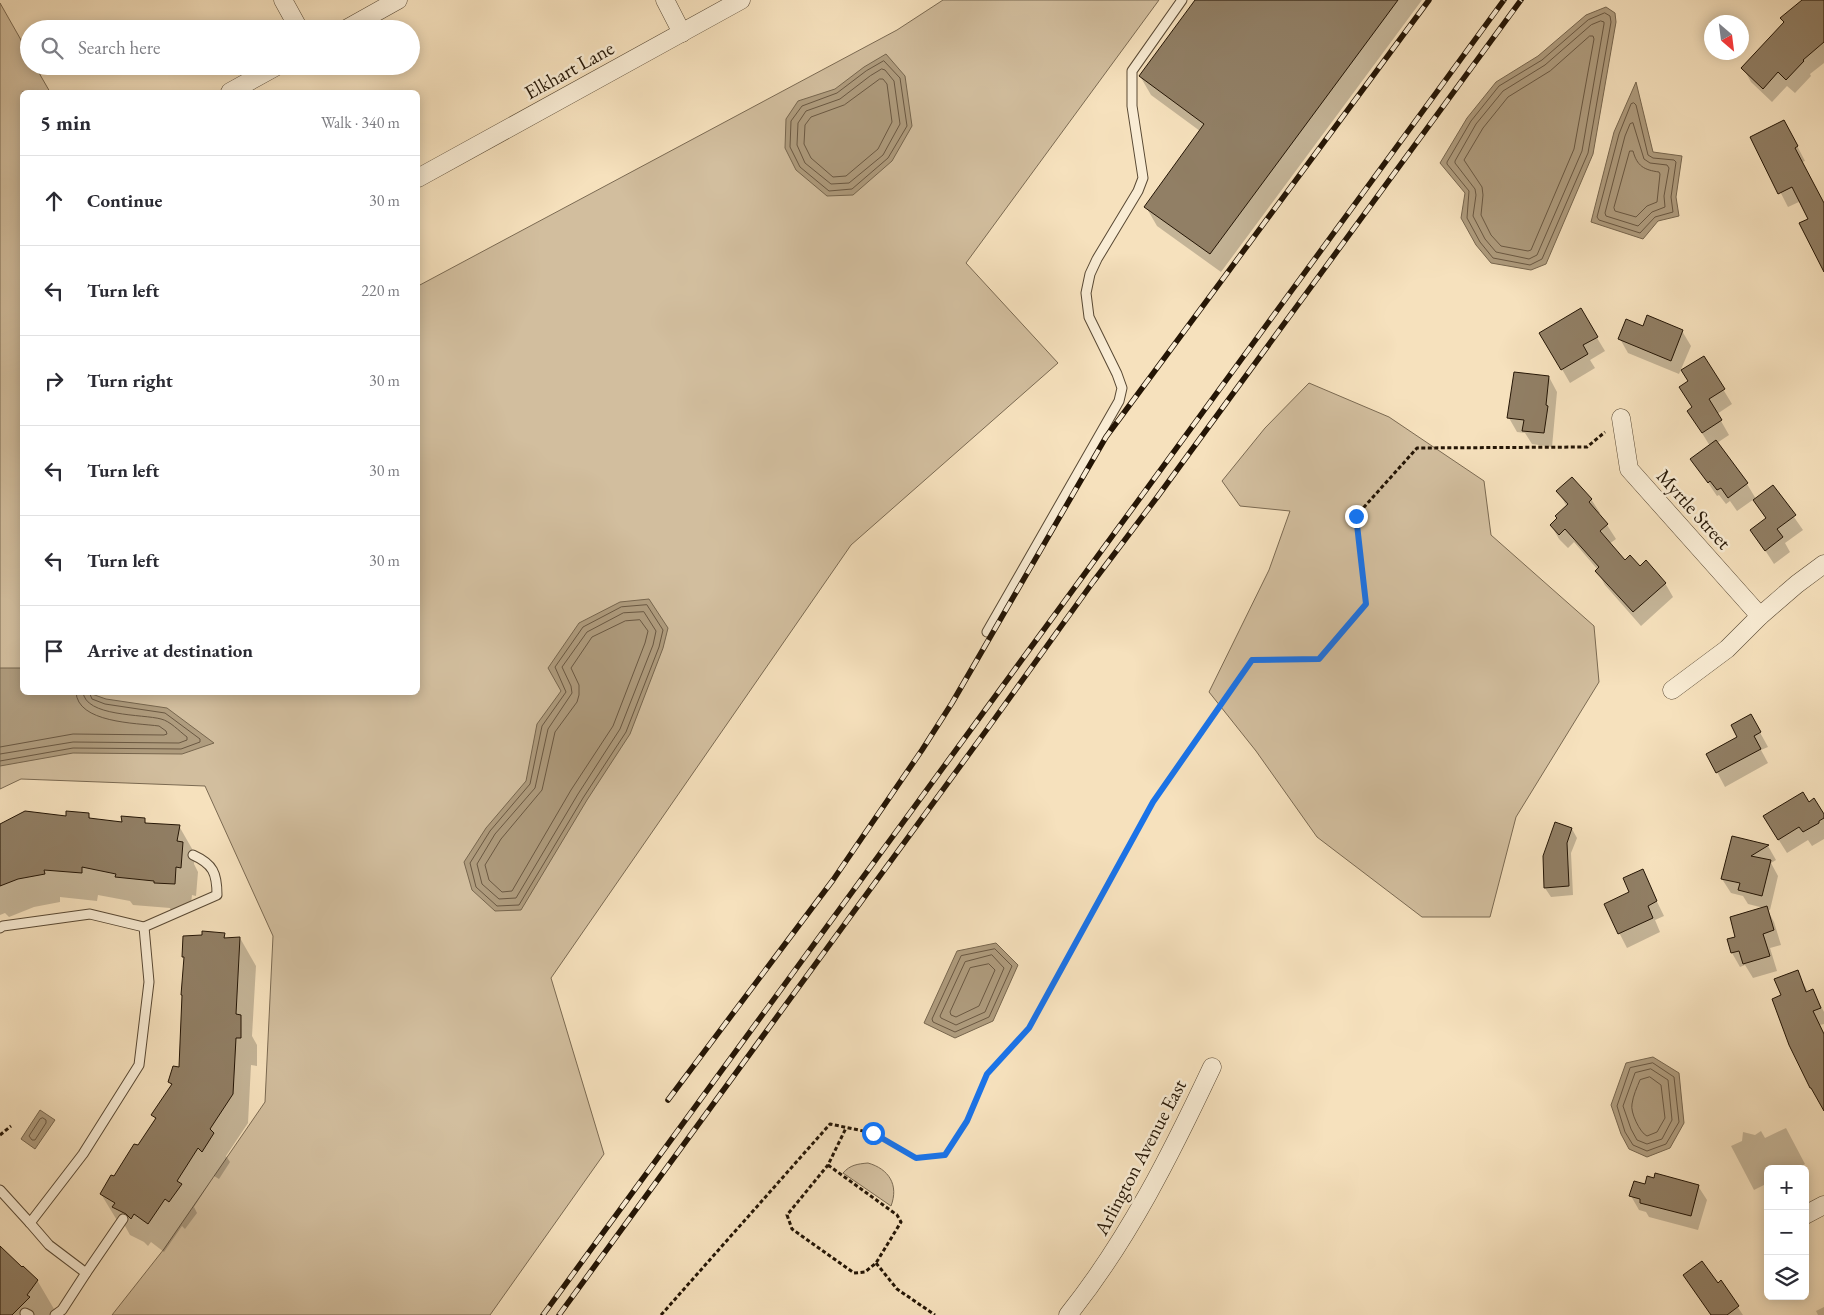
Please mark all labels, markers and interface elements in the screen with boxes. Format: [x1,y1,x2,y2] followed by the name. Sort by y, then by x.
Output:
[1704,15,1749,60] north arrow
[20,20,420,75] search box
[38,34,66,62] icon: search
[78,35,160,60] text: Search here
[520,35,619,105] street label: Elkhart Lane
[40,109,91,136] text: 5 min
[321,112,400,133] text: Walk · 340 m
[40,187,68,215] icon: ahead
[87,188,162,213] text: Continue
[369,190,400,211] text: 30 m
[40,277,68,305] icon: left
[87,278,159,303] text: Turn left
[361,280,400,301] text: 220 m
[40,367,68,395] icon: right
[87,368,173,393] text: Turn right
[369,370,400,391] text: 30 m
[40,457,68,485] icon: left
[87,458,159,483] text: Turn left
[369,460,400,481] text: 30 m
[1651,463,1737,555] street label: Myrtle Street
[1345,505,1368,528] route end
[40,547,68,575] icon: left
[87,548,159,573] text: Turn left
[369,550,400,571] text: 30 m
[40,637,68,665] icon: arrive
[87,638,253,663] text: Arrive at destination
[1087,1074,1192,1240] street label: Arlington Avenue East
[862,1122,885,1145] route start
[1764,1165,1809,1300] map controls
[1764,1165,1809,1210] button: +
[1764,1210,1809,1255] button: −
[1764,1255,1809,1300] button: layers

